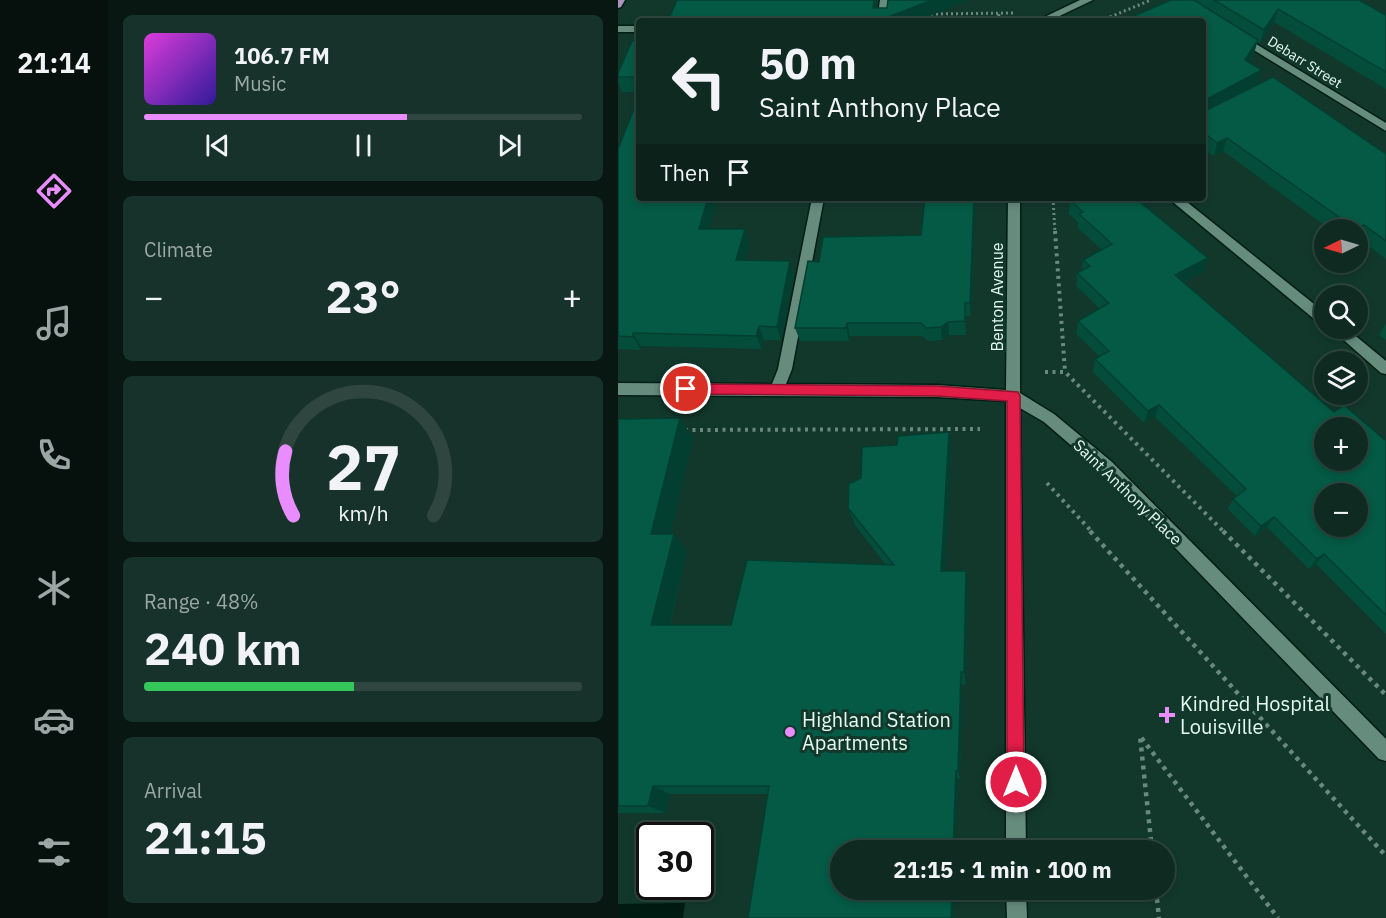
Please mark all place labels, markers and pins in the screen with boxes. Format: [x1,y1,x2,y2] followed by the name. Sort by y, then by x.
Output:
[660,363,711,414] pin
[1180,690,1330,740] place label: Kindred Hospital Louisville
[802,706,951,756] place label: Highland Station Apartments
[1158,706,1176,724] marker: Kindred Hospital Louisville
[783,725,797,739] marker: Highland Station Apartments

